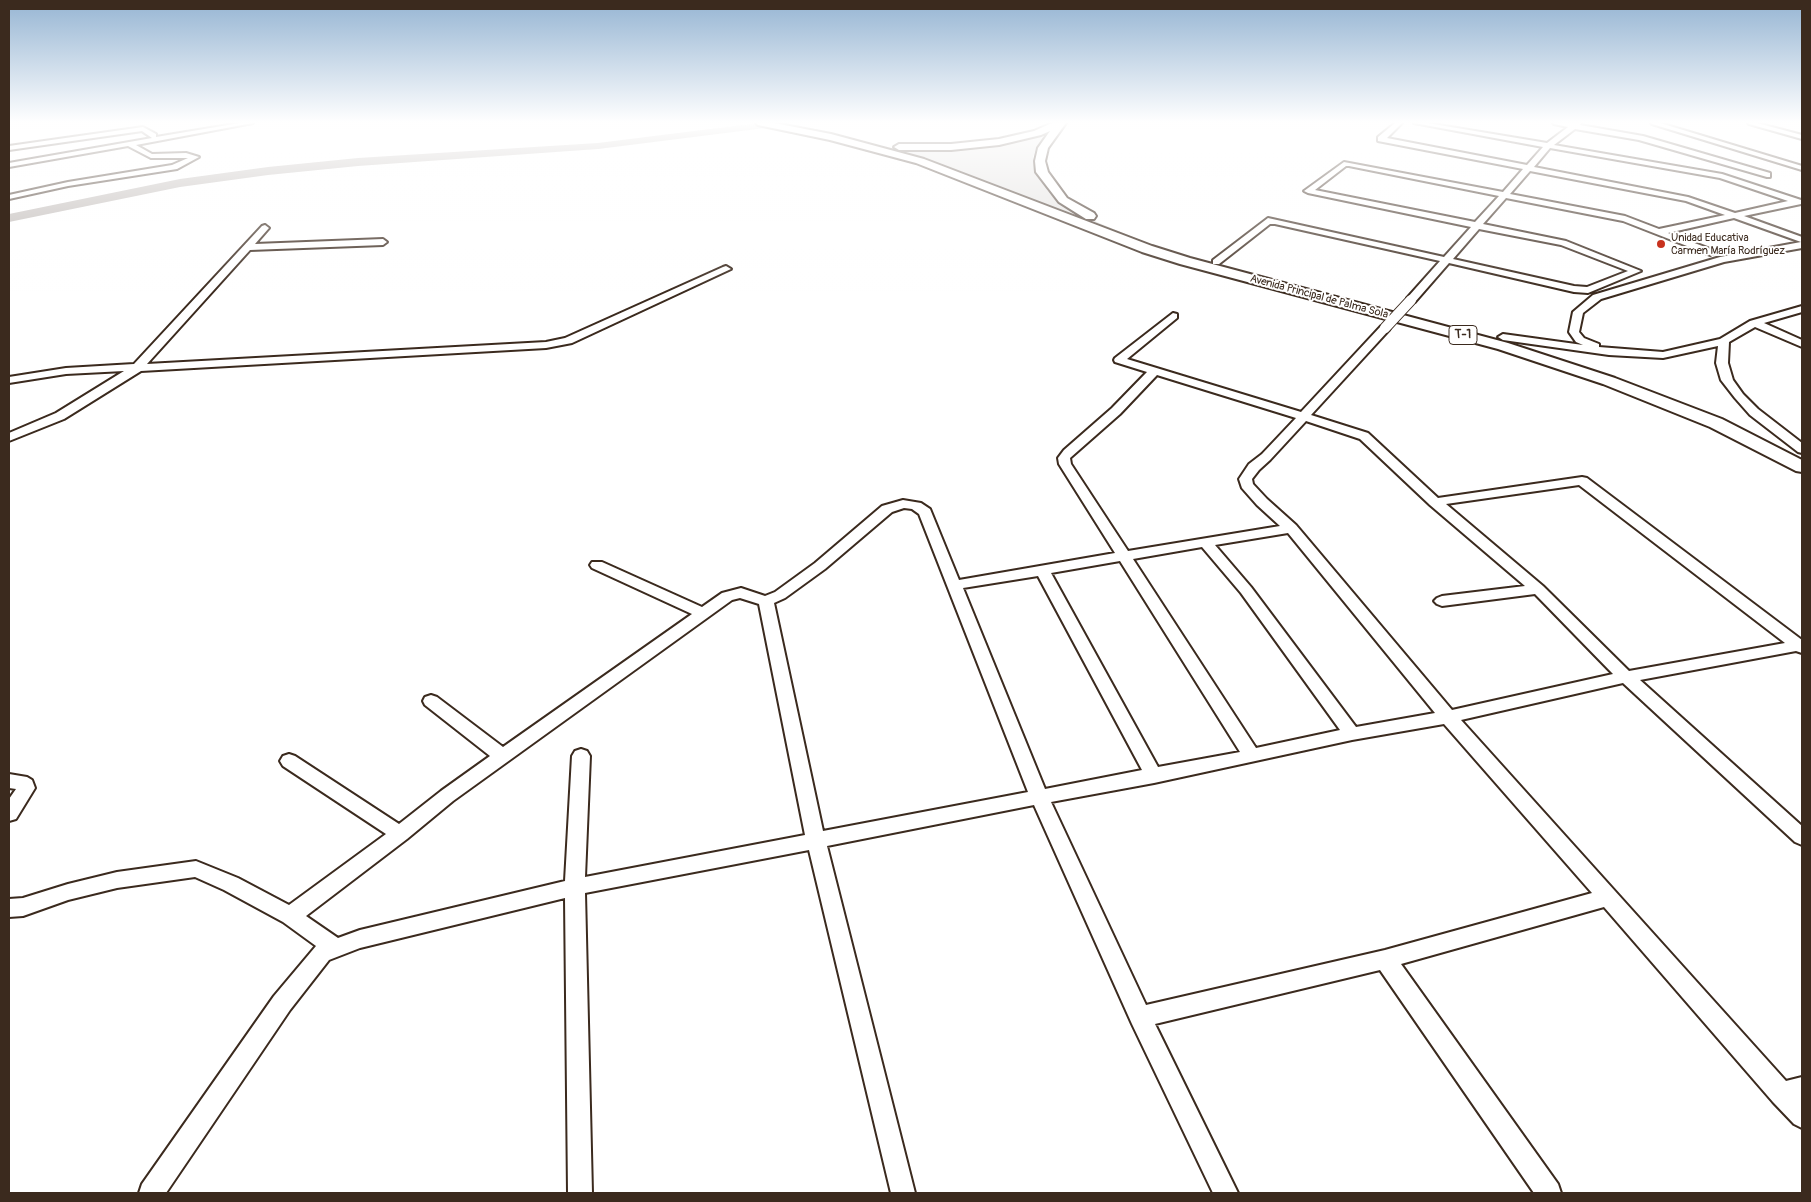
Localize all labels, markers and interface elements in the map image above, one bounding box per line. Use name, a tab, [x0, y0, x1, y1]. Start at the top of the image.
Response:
place label: Unidad Educativa Carmen María Rodríguez	[1671, 231, 1785, 257]
marker: Unidad Educativa Carmen María Rodríguez	[1655, 238, 1667, 250]
street label: Avenida Principal de Palma Sola	[1249, 272, 1389, 322]
road number: T-1	[1449, 326, 1477, 344]

